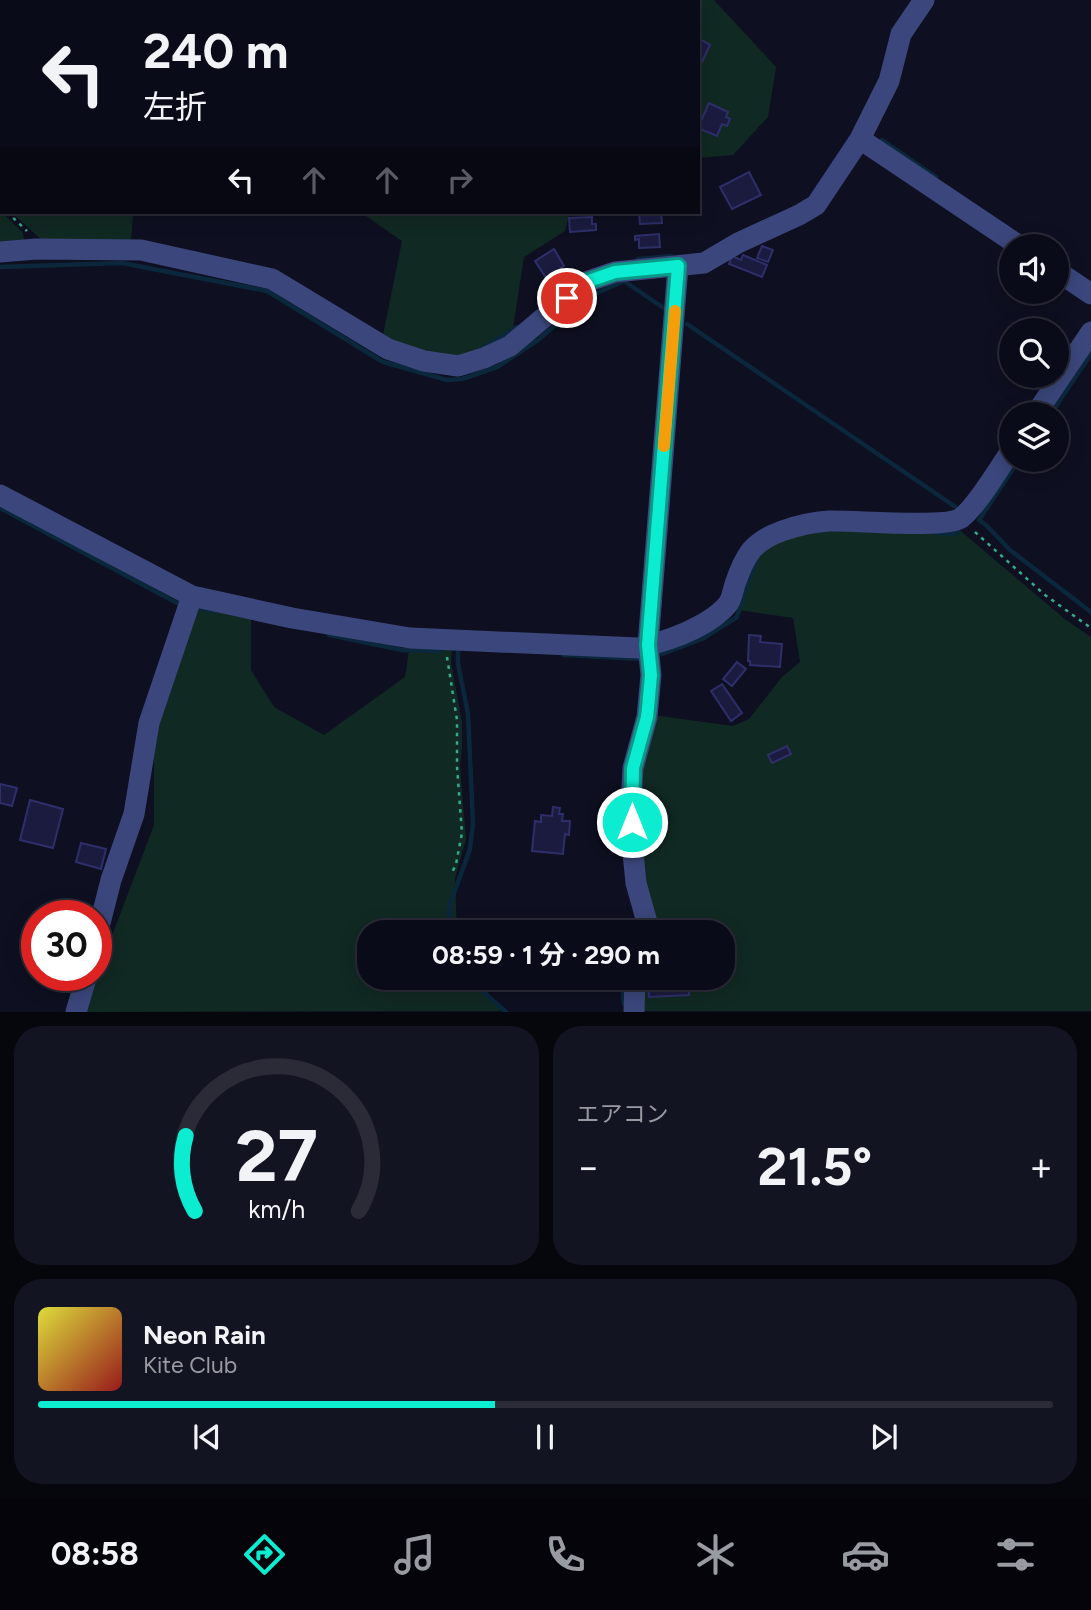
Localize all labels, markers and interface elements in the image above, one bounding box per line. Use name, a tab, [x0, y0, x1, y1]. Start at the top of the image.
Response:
text: 240 m	[143, 21, 289, 80]
icon: left	[28, 28, 119, 119]
text: 左折	[143, 88, 207, 126]
icon: left	[222, 161, 260, 199]
icon: ahead	[295, 161, 333, 199]
icon: ahead	[368, 161, 406, 199]
icon: right	[441, 161, 479, 199]
map controls	[999, 234, 1069, 472]
button: sound	[999, 234, 1069, 304]
pin	[537, 268, 597, 328]
icon: arrive	[548, 279, 586, 317]
button: search	[999, 318, 1069, 388]
button: layers	[999, 402, 1069, 472]
position arrow	[595, 785, 669, 859]
speed limit sign: 30	[21, 900, 112, 991]
text: 08:59 · 1 分 · 290 m	[432, 939, 660, 971]
text: エアコン	[577, 1100, 669, 1128]
text: 27	[235, 1113, 318, 1200]
text: 21.5°	[757, 1136, 872, 1198]
text: −	[577, 1144, 600, 1190]
text: +	[1029, 1144, 1053, 1190]
text: km/h	[248, 1194, 305, 1224]
text: Neon Rain	[143, 1319, 266, 1351]
text: Kite Club	[143, 1351, 237, 1379]
icon: previous	[188, 1418, 226, 1456]
icon: pause	[526, 1418, 564, 1456]
icon: next	[865, 1418, 903, 1456]
icon: directions	[240, 1530, 289, 1579]
icon: music	[390, 1530, 439, 1579]
icon: phone	[541, 1530, 590, 1579]
icon: climate	[691, 1530, 740, 1579]
icon: car	[841, 1530, 890, 1579]
icon: filters	[991, 1530, 1040, 1579]
text: 08:58	[51, 1535, 139, 1573]

